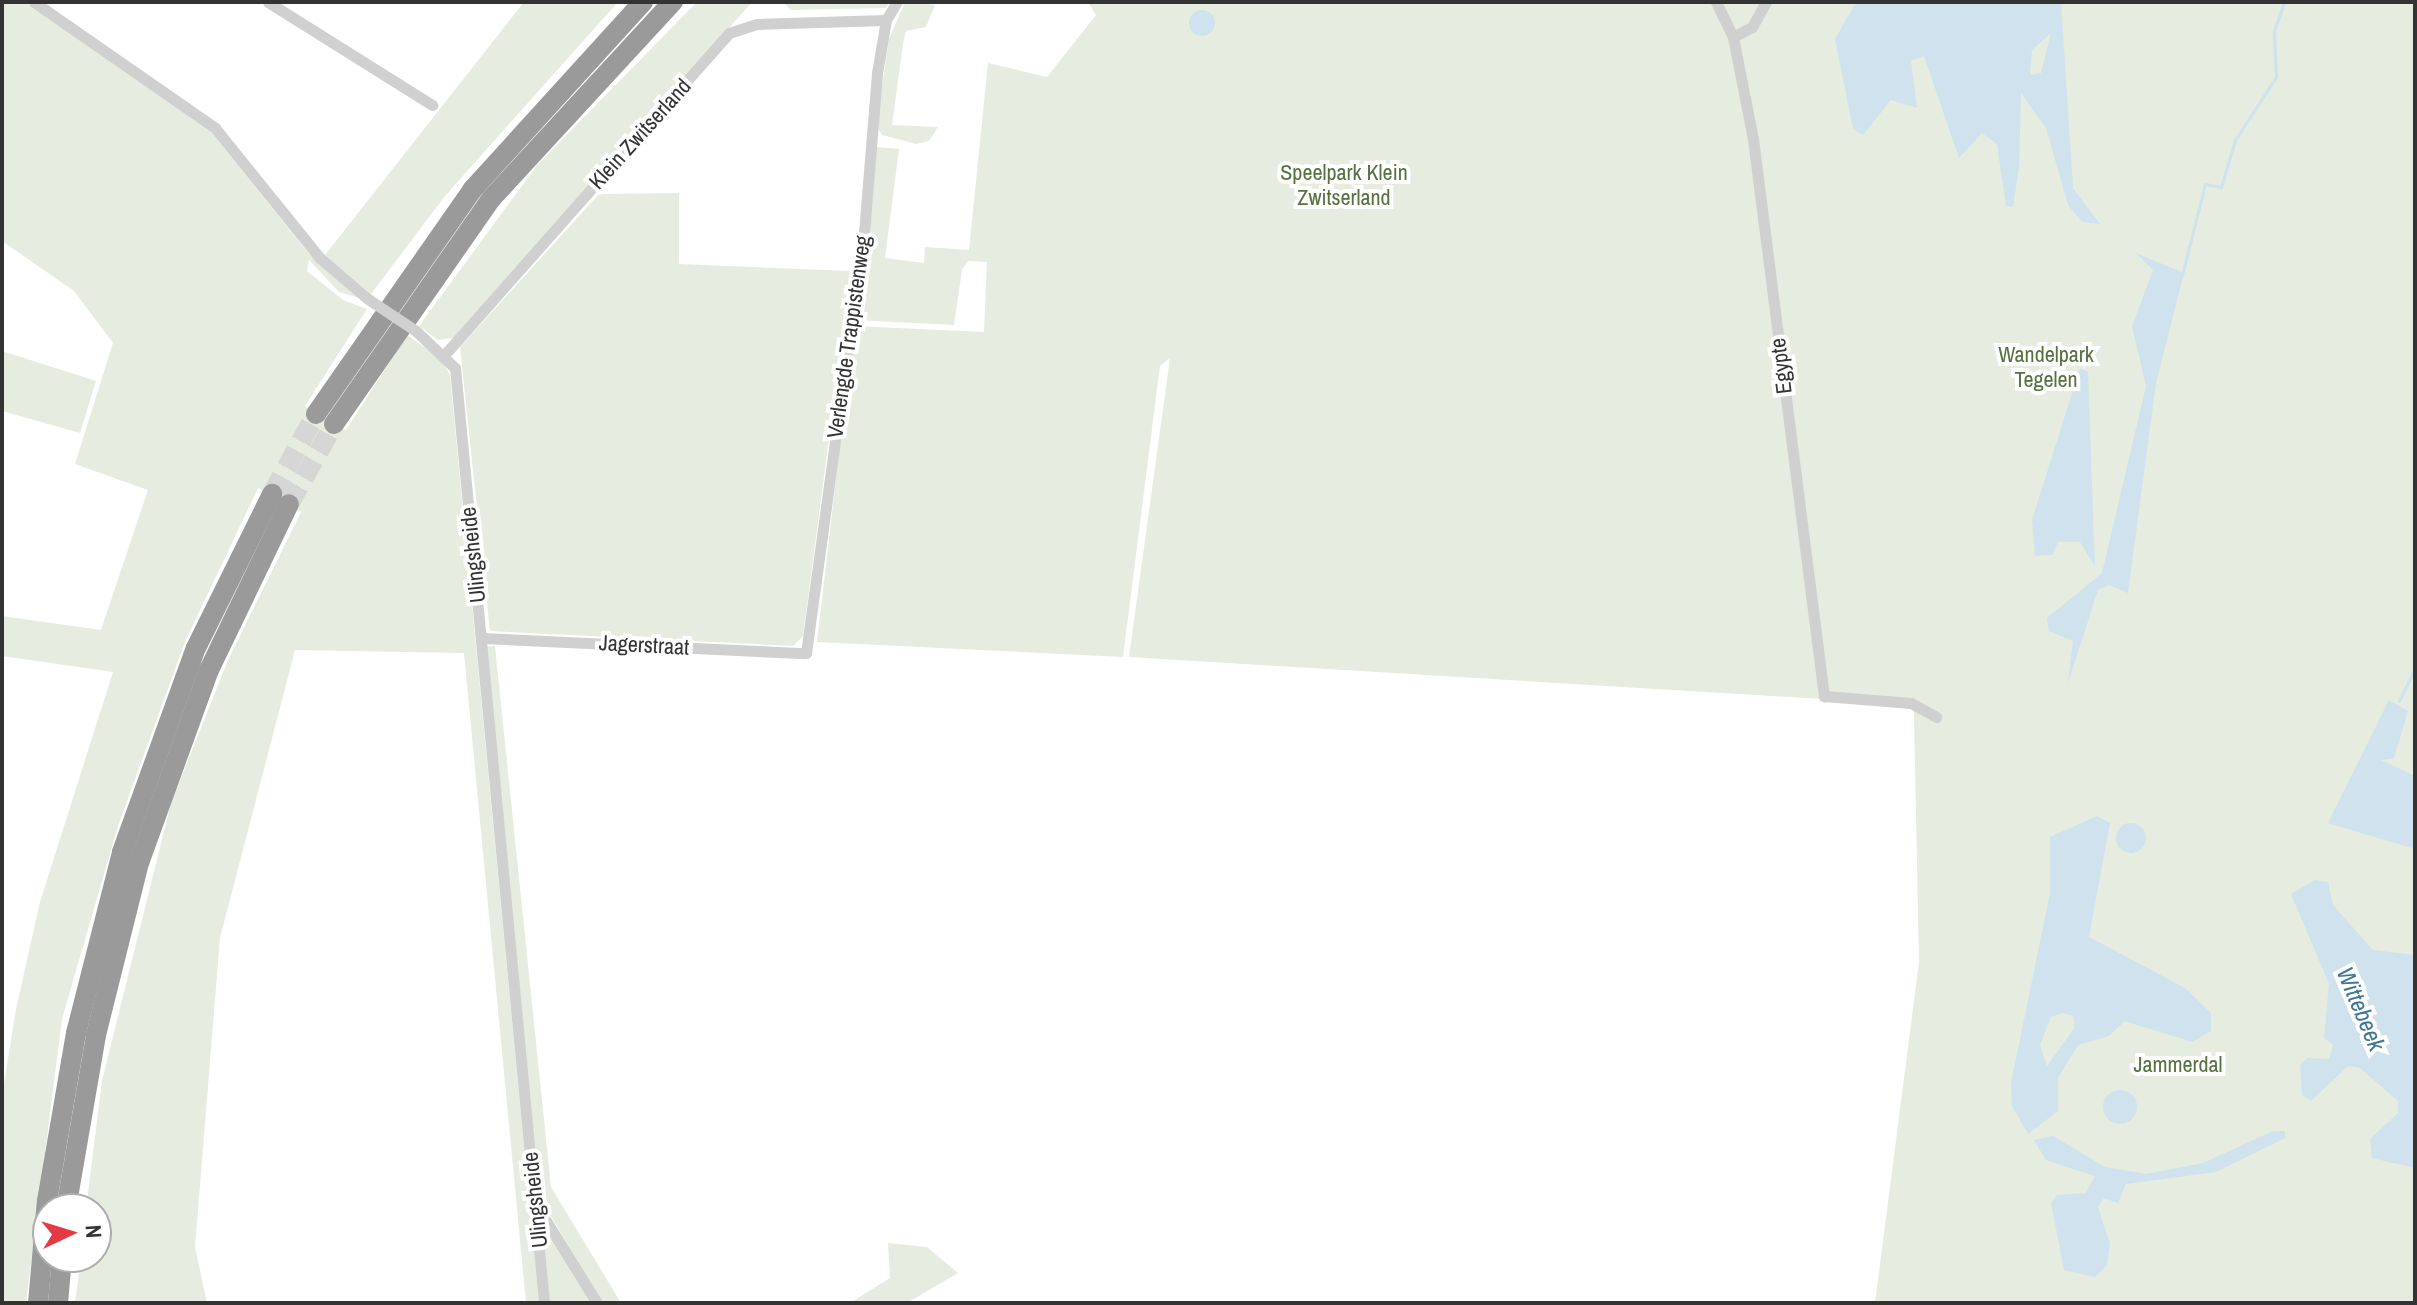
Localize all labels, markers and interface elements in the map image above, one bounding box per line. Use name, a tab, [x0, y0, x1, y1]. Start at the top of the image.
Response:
street label: Klein Zwitserland	[584, 73, 696, 195]
park label: Speelpark Klein Zwitserland	[1280, 159, 1408, 210]
street label: Verlengde Trappistenweg	[822, 234, 876, 440]
street label: Egypte	[1764, 337, 1798, 395]
park label: Wandelpark Tegelen	[1998, 341, 2094, 392]
street label: Ulingsheide	[455, 506, 491, 604]
street label: Jagerstraat	[598, 629, 690, 661]
water label: Wittebeek	[2331, 963, 2391, 1055]
park label: Jammerdal	[2133, 1052, 2223, 1078]
street label: Ulingsheide	[517, 1151, 553, 1249]
north arrow	[32, 1193, 112, 1273]
text: N	[79, 1224, 109, 1239]

